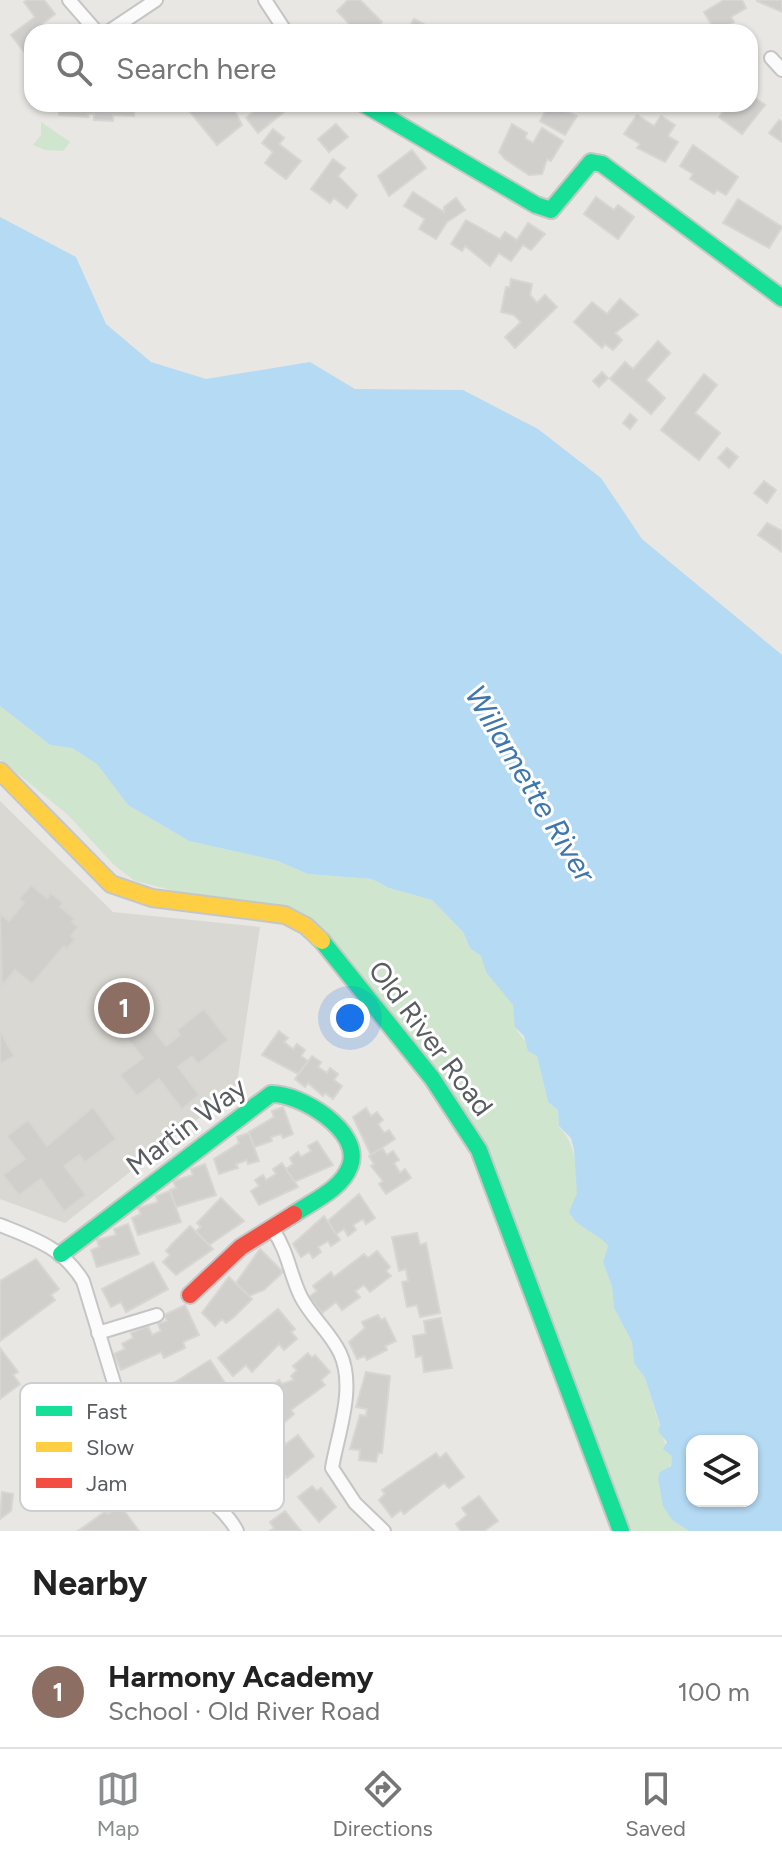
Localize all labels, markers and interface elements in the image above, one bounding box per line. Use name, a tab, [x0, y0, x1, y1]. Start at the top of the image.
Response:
search box	[24, 24, 758, 112]
icon: search	[52, 46, 96, 90]
text: Search here	[116, 50, 276, 87]
water label: Willamette River	[457, 679, 605, 890]
street label: Old River Road	[362, 954, 500, 1122]
pin: 1	[98, 978, 150, 1038]
your location	[330, 998, 370, 1038]
street label: Martin Way	[119, 1070, 253, 1182]
legend	[20, 1383, 284, 1511]
text: Fast	[86, 1398, 128, 1425]
text: Slow	[86, 1434, 135, 1461]
map controls	[686, 1435, 758, 1507]
button: layers	[686, 1435, 758, 1507]
text: Jam	[86, 1470, 127, 1497]
text: Nearby	[32, 1563, 147, 1604]
text: Harmony Academy	[108, 1658, 373, 1695]
text: 1	[53, 1676, 63, 1708]
text: 100 m	[677, 1676, 750, 1708]
text: School · Old River Road	[108, 1695, 380, 1727]
tab: Map	[96, 1767, 140, 1842]
tab: Directions	[333, 1767, 433, 1842]
tab: Saved	[625, 1767, 686, 1842]

